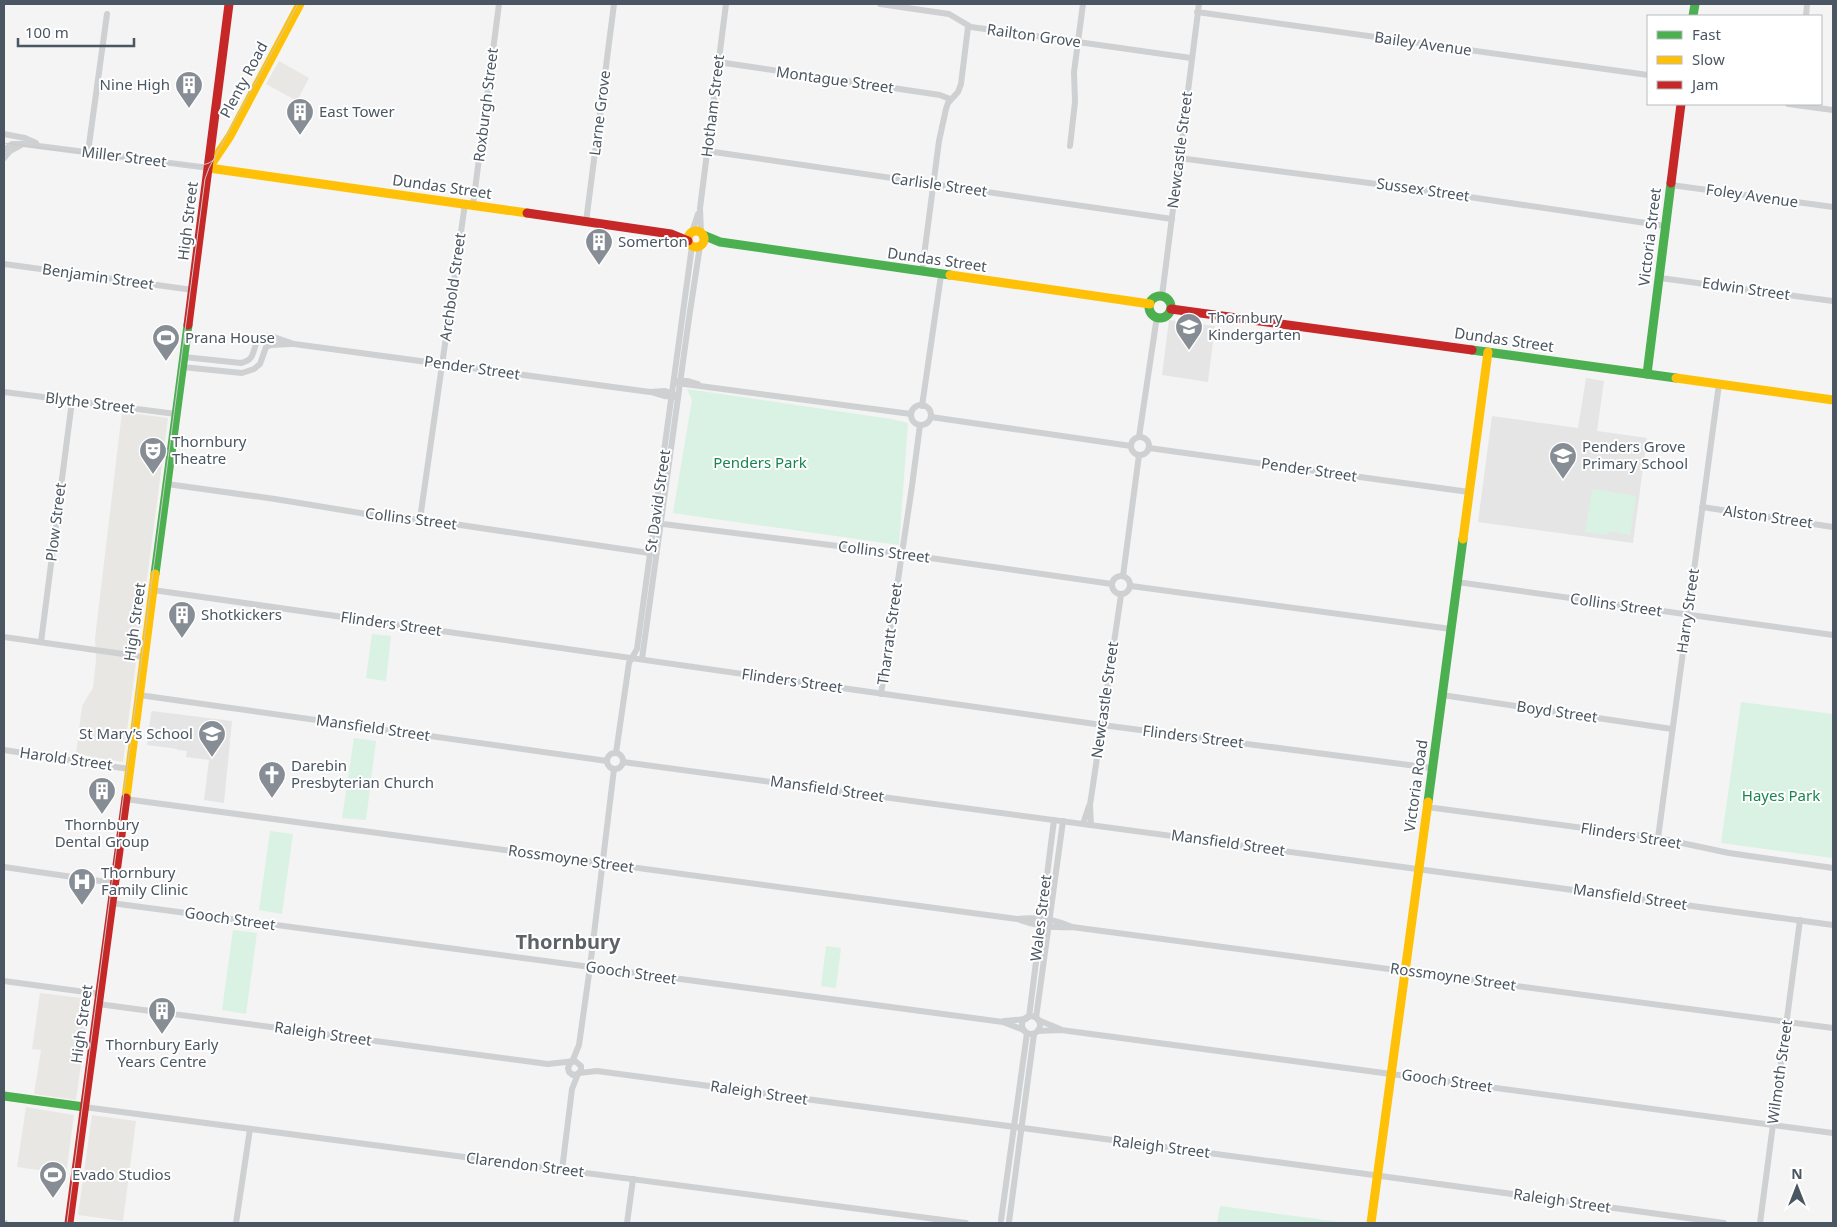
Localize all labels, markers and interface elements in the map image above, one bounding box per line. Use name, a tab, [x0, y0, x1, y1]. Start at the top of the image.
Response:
scale bar	[18, 15, 134, 47]
legend	[1647, 15, 1822, 105]
street label: Railton Grove	[986, 19, 1082, 52]
text: 100 m	[25, 22, 69, 42]
text: Fast	[1692, 24, 1721, 44]
street label: Bailey Avenue	[1373, 26, 1473, 60]
street label: Plenty Road	[215, 38, 272, 121]
street label: Roxburgh Street	[468, 46, 502, 163]
text: Slow	[1692, 49, 1725, 69]
street label: Hotham Street	[696, 53, 728, 158]
street label: Montague Street	[775, 61, 896, 97]
street label: Larne Grove	[584, 69, 614, 157]
building icon: Nine High	[174, 70, 204, 109]
place label: Nine High	[100, 74, 170, 94]
text: Jam	[1690, 74, 1719, 94]
street label: Newcastle Street	[1162, 90, 1196, 210]
building icon: East Tower	[285, 97, 315, 136]
place label: East Tower	[319, 101, 395, 121]
street label: Miller Street	[80, 141, 168, 171]
street label: Carlisle Street	[890, 167, 989, 201]
street label: Dundas Street	[391, 169, 494, 203]
street label: Sussex Street	[1375, 173, 1472, 206]
street label: Foley Avenue	[1705, 179, 1800, 211]
street label: High Street	[172, 180, 202, 261]
street label: Victoria Street	[1633, 186, 1665, 287]
building icon: Somerton	[584, 227, 614, 266]
street label: Archbold Street	[435, 231, 470, 342]
place label: Somerton	[618, 231, 688, 251]
street label: Dundas Street	[886, 242, 989, 276]
street label: Benjamin Street	[41, 258, 156, 294]
street label: Edwin Street	[1701, 272, 1792, 304]
place label: Thornbury Kindergarten	[1208, 307, 1301, 344]
school or university icon: Thornbury Kindergarten	[1174, 312, 1204, 351]
street label: Dundas Street	[1453, 322, 1556, 356]
sports icon: Prana House	[151, 323, 181, 362]
place label: Prana House	[185, 327, 275, 347]
street label: Pender Street	[423, 350, 522, 384]
street label: Blythe Street	[44, 387, 137, 417]
place label: Thornbury Theatre	[172, 431, 247, 468]
theatre icon: Thornbury Theatre	[138, 436, 168, 475]
place label: Penders Grove Primary School	[1582, 436, 1688, 473]
school or university icon: Penders Grove Primary School	[1548, 441, 1578, 480]
street label: St David Street	[640, 448, 674, 553]
park label: Penders Park	[713, 452, 807, 472]
street label: Pender Street	[1260, 452, 1359, 486]
street label: Plow Street	[40, 481, 70, 562]
street label: Alston Street	[1722, 500, 1815, 532]
street label: Collins Street	[364, 502, 459, 534]
street label: Collins Street	[837, 535, 932, 567]
street label: Harry Street	[1671, 567, 1703, 655]
street label: High Street	[119, 581, 150, 662]
street label: Tharratt Street	[872, 581, 906, 686]
street label: Collins Street	[1569, 588, 1664, 620]
building icon: Shotkickers	[167, 600, 197, 639]
place label: Shotkickers	[201, 604, 282, 624]
street label: Flinders Street	[339, 606, 443, 640]
street label: Newcastle Street	[1086, 640, 1122, 760]
street label: Flinders Street	[740, 663, 844, 697]
street label: Boyd Street	[1516, 695, 1599, 727]
street label: Mansfield Street	[315, 709, 432, 745]
school or university icon: St Mary’s School	[197, 719, 227, 758]
street label: Flinders Street	[1141, 720, 1245, 752]
place label: St Mary’s School	[79, 723, 193, 743]
street label: Victoria Road	[1399, 738, 1431, 833]
street label: Harold Street	[19, 742, 114, 774]
place label: Darebin Presbyterian Church	[291, 755, 434, 792]
church icon: Darebin Presbyterian Church	[257, 760, 287, 799]
street label: Mansfield Street	[769, 770, 886, 806]
building icon: Thornbury Dental Group	[87, 776, 117, 815]
park label: Hayes Park	[1742, 785, 1820, 805]
place label: Thornbury Dental Group	[55, 814, 149, 851]
street label: Flinders Street	[1579, 817, 1683, 853]
street label: Mansfield Street	[1170, 824, 1287, 860]
street label: Rossmoyne Street	[507, 839, 636, 877]
place label: Thornbury Family Clinic	[101, 862, 188, 899]
hospital icon: Thornbury Family Clinic	[67, 867, 97, 906]
street label: Wales Street	[1025, 873, 1055, 962]
street label: Mansfield Street	[1572, 878, 1689, 914]
street label: Gooch Street	[184, 902, 277, 934]
district label: Thornbury	[516, 928, 621, 955]
street label: Gooch Street	[585, 956, 678, 988]
street label: Rossmoyne Street	[1389, 957, 1518, 995]
street label: High Street	[66, 983, 97, 1064]
building icon: Thornbury Early Years Centre	[147, 996, 177, 1035]
street label: Raleigh Street	[273, 1016, 374, 1050]
street label: Wilmoth Street	[1762, 1018, 1796, 1125]
place label: Thornbury Early Years Centre	[106, 1034, 219, 1071]
street label: Gooch Street	[1401, 1064, 1494, 1096]
street label: Raleigh Street	[709, 1075, 810, 1109]
street label: Raleigh Street	[1111, 1130, 1212, 1162]
street label: Clarendon Street	[465, 1147, 586, 1181]
sports icon: Evado Studios	[38, 1160, 68, 1199]
north arrow	[1772, 1162, 1822, 1212]
place label: Evado Studios	[72, 1164, 171, 1184]
text: N	[1791, 1164, 1803, 1183]
street label: Raleigh Street	[1512, 1183, 1613, 1217]

